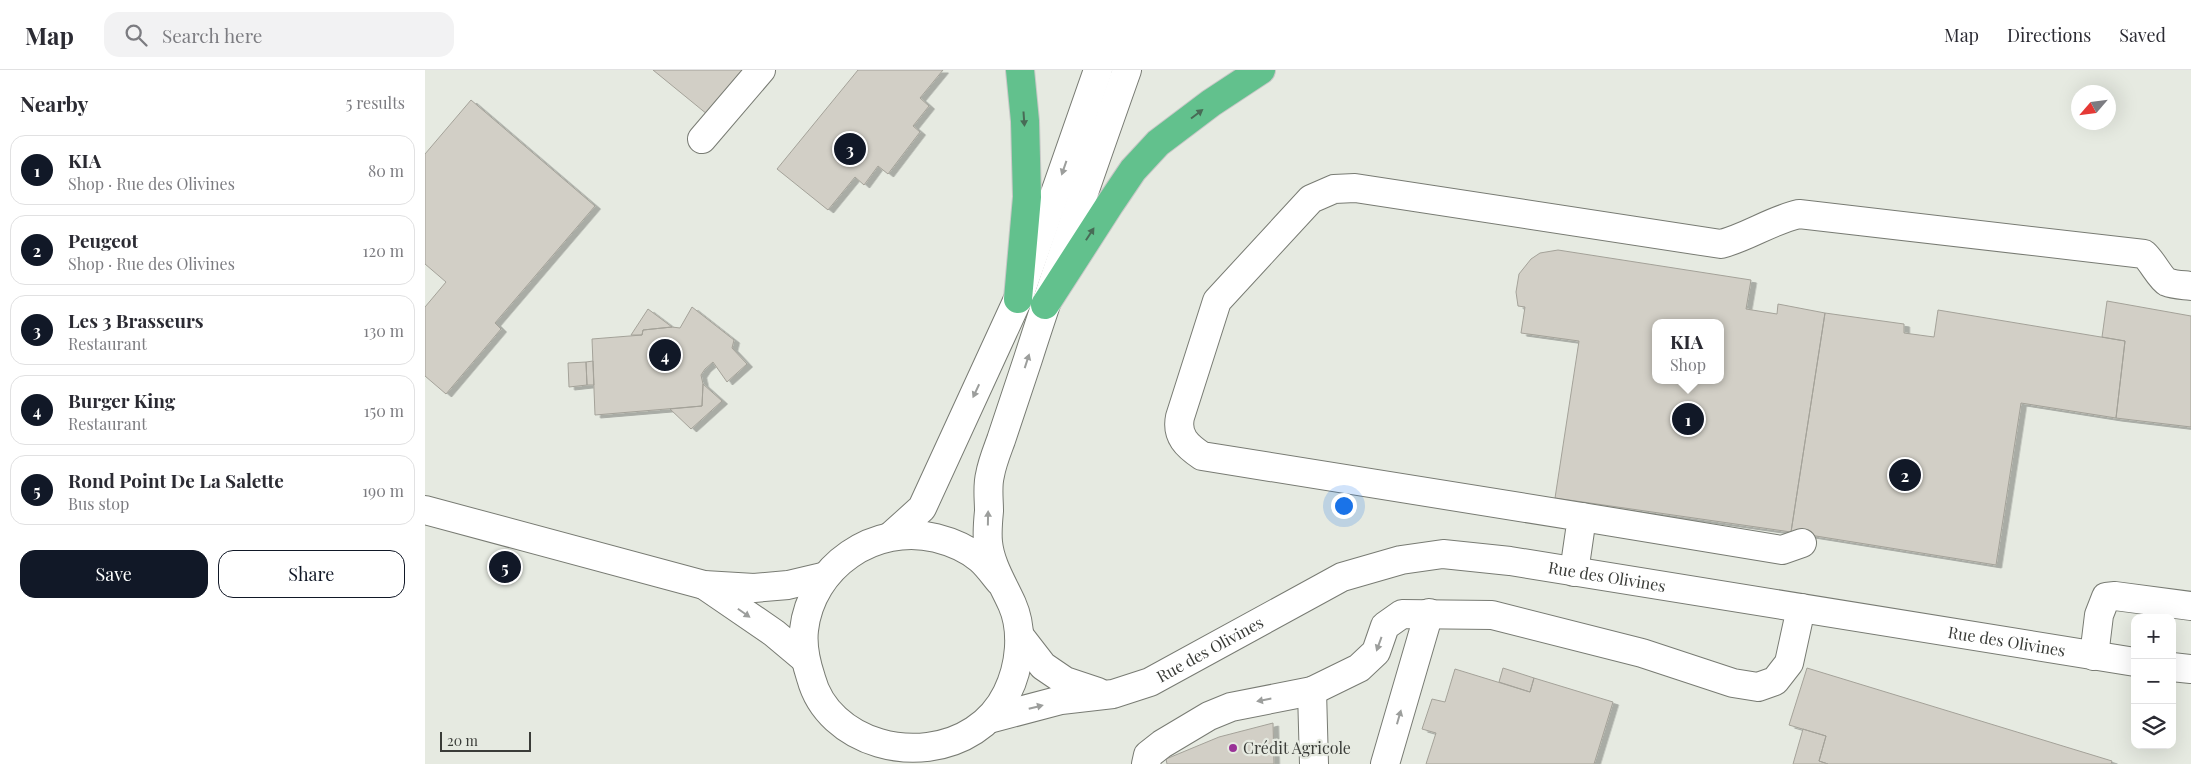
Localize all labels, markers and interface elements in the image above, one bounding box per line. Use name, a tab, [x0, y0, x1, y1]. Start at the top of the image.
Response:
search box	[104, 12, 454, 57]
text: Map	[25, 19, 74, 51]
icon: search	[122, 21, 150, 49]
text: Search here	[162, 22, 262, 48]
text: Map	[1944, 23, 1979, 47]
text: Directions	[2007, 23, 2091, 47]
text: Saved	[2119, 23, 2166, 47]
north arrow	[2071, 85, 2116, 130]
text: Nearby	[20, 89, 89, 117]
text: 5 results	[346, 92, 405, 113]
one-way arrow	[1190, 108, 1203, 119]
one-way arrow	[1021, 111, 1029, 127]
pin: 3	[834, 130, 866, 168]
text: KIA	[68, 147, 101, 173]
text: 1	[34, 160, 40, 181]
text: 80 m	[368, 160, 404, 181]
one-way arrow	[1060, 161, 1067, 176]
text: Shop · Rue des Olivines	[68, 173, 235, 194]
text: Peugeot	[68, 227, 138, 253]
one-way arrow	[1086, 228, 1095, 241]
text: 2	[33, 240, 41, 261]
text: 120 m	[363, 240, 404, 261]
text: Shop · Rue des Olivines	[68, 253, 235, 274]
text: Les 3 Brasseurs	[68, 307, 204, 333]
popup	[1652, 319, 1724, 384]
text: 3	[33, 320, 41, 341]
text: 130 m	[363, 320, 404, 341]
text: KIA	[1670, 328, 1703, 354]
text: Restaurant	[68, 333, 147, 354]
pin: 4	[649, 336, 681, 374]
one-way arrow	[1023, 353, 1031, 368]
text: Shop	[1670, 354, 1706, 375]
one-way arrow	[972, 384, 980, 398]
text: Burger King	[68, 387, 175, 413]
text: 4	[33, 400, 41, 421]
text: 150 m	[364, 400, 404, 421]
pin: 1	[1672, 400, 1704, 438]
text: Restaurant	[68, 413, 147, 434]
pin: 2	[1889, 456, 1921, 494]
text: Rond Point De La Salette	[68, 467, 284, 493]
text: 5	[33, 480, 41, 501]
text: 190 m	[362, 480, 404, 501]
text: Bus stop	[68, 493, 129, 514]
your location	[1331, 493, 1357, 519]
one-way arrow	[985, 509, 993, 525]
pin: 5	[489, 548, 521, 586]
button: Save	[20, 550, 208, 598]
button: Share	[218, 550, 405, 598]
street label: Rue des Olivines	[1547, 556, 1667, 596]
one-way arrow	[737, 608, 751, 618]
street label: Rue des Olivines	[1153, 611, 1267, 686]
map controls	[2131, 614, 2176, 749]
button: +	[2131, 614, 2176, 659]
street label: Rue des Olivines	[1947, 621, 2067, 661]
one-way arrow	[1375, 636, 1382, 651]
button: −	[2131, 659, 2176, 704]
one-way arrow	[1256, 696, 1272, 704]
one-way arrow	[1028, 703, 1043, 711]
button: layers	[2131, 704, 2176, 749]
one-way arrow	[1395, 710, 1403, 725]
scale bar	[440, 729, 531, 752]
text: 20 m	[447, 731, 478, 750]
place label: Crédit Agricole	[1243, 737, 1351, 758]
marker: Crédit Agricole	[1227, 742, 1239, 754]

